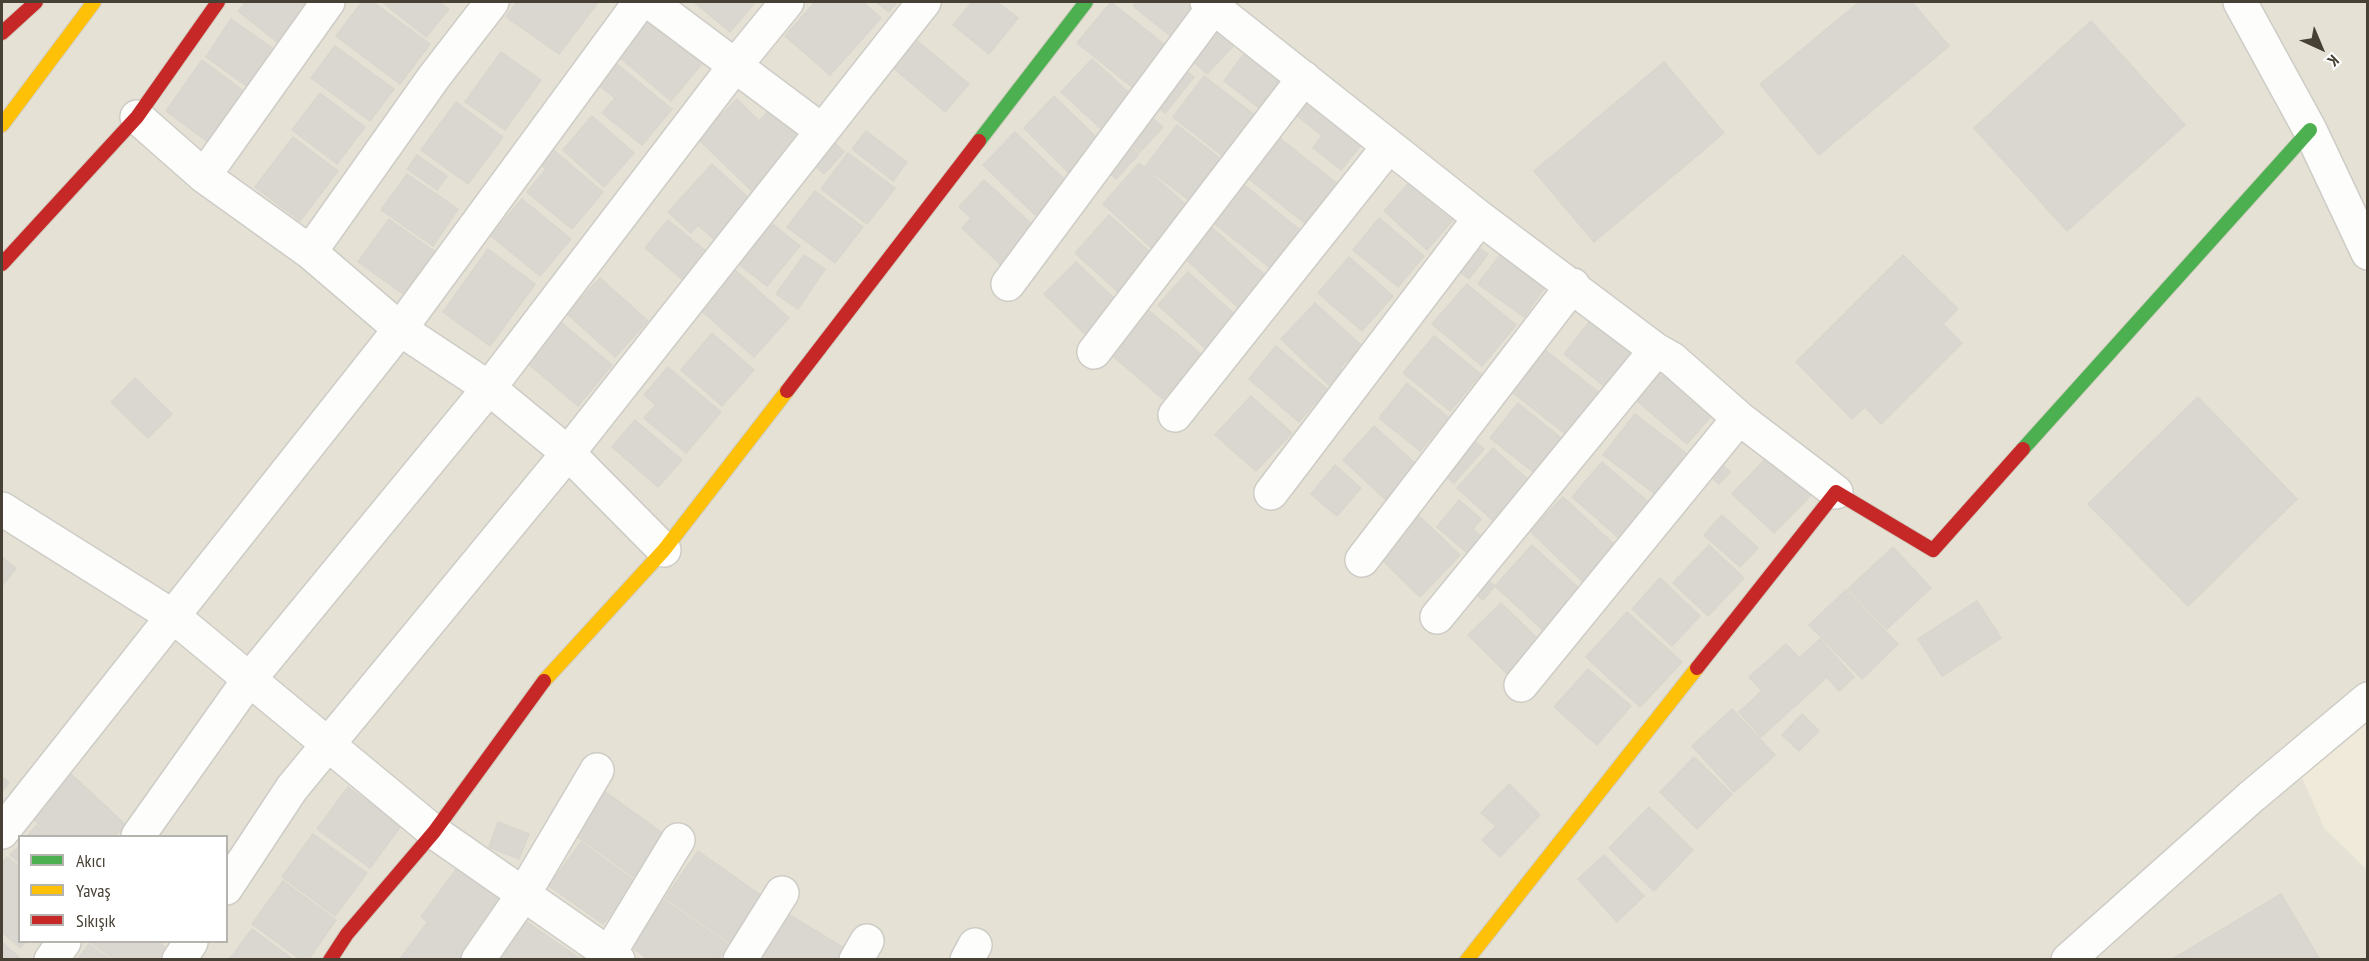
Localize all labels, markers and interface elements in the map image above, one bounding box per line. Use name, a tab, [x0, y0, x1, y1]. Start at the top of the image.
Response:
north arrow	[2291, 18, 2351, 78]
text: K	[2324, 51, 2343, 71]
legend	[18, 835, 228, 943]
text: Akıcı	[76, 849, 106, 872]
text: Yavaş	[76, 879, 111, 902]
text: Sıkışık	[76, 909, 115, 932]

